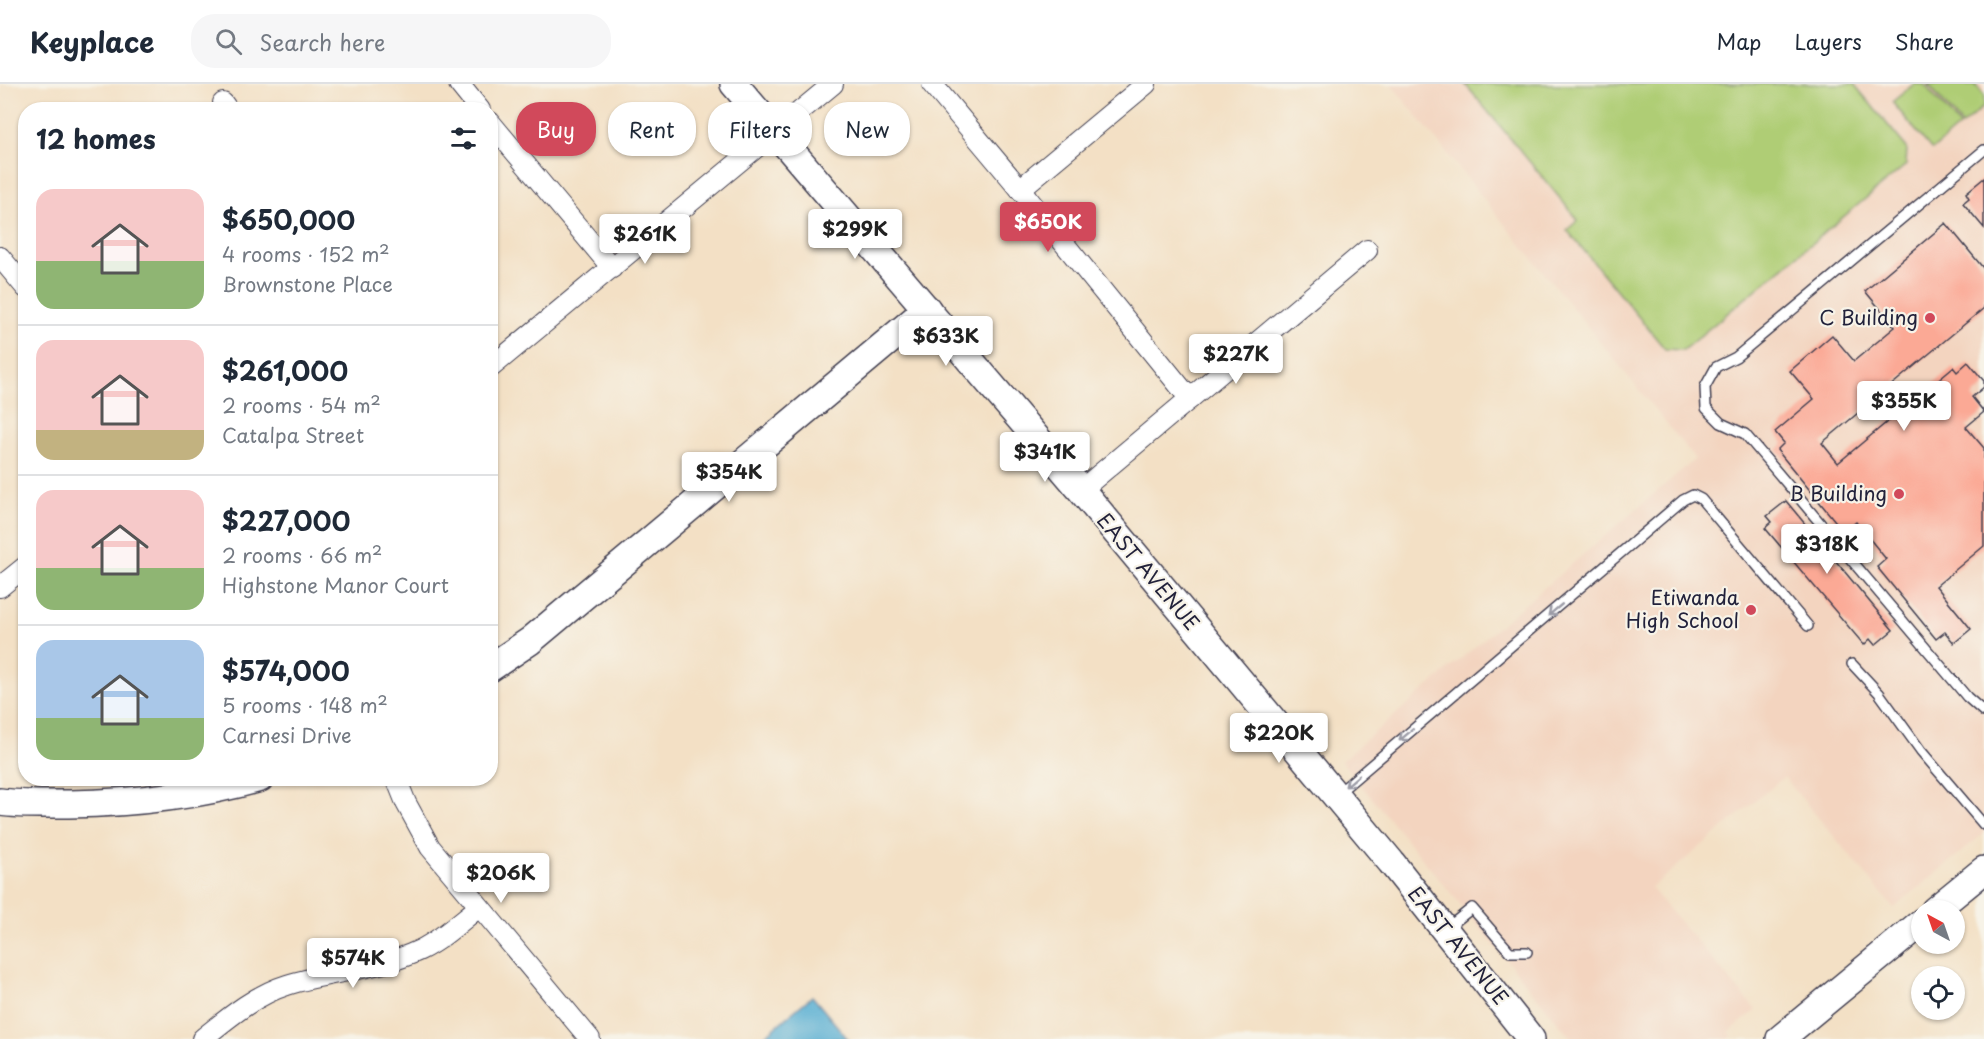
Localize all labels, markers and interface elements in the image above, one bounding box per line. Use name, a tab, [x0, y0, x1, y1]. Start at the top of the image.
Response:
search box	[191, 14, 611, 68]
text: Keyplace	[30, 20, 155, 63]
icon: search	[212, 25, 245, 58]
text: Search here	[260, 25, 385, 58]
text: Map	[1717, 25, 1761, 57]
text: Layers	[1794, 25, 1862, 57]
text: Share	[1895, 25, 1954, 57]
chip: Buy	[516, 102, 596, 156]
chip: Rent	[608, 102, 696, 156]
chip: Filters	[708, 102, 812, 156]
chip: New	[824, 102, 910, 156]
text: 12 homes	[36, 119, 156, 158]
icon: filters	[447, 122, 480, 155]
text: $650,000	[222, 200, 355, 239]
pin: $650K	[1006, 202, 1090, 253]
text: $650K	[1014, 206, 1082, 236]
pin: $299K	[813, 209, 897, 260]
icon: home	[84, 213, 156, 285]
text: $299K	[822, 213, 888, 243]
pin: $261K	[603, 214, 687, 265]
text: $261K	[613, 218, 677, 248]
text: 4 rooms · 152 m²	[222, 239, 390, 269]
text: Brownstone Place	[222, 269, 393, 299]
place label: C Building	[1819, 302, 1918, 332]
marker: C Building	[1923, 311, 1937, 325]
pin: $633K	[904, 316, 988, 367]
text: $633K	[913, 320, 979, 350]
pin: $227K	[1194, 334, 1278, 385]
text: $227K	[1203, 338, 1269, 368]
text: $261,000	[222, 351, 348, 390]
icon: home	[84, 364, 156, 436]
pin: $355K	[1862, 381, 1946, 432]
text: $355K	[1871, 385, 1937, 415]
text: 2 rooms · 54 m²	[222, 390, 381, 420]
text: Catalpa Street	[222, 420, 364, 450]
pin: $341K	[1003, 432, 1087, 483]
text: $341K	[1014, 436, 1076, 466]
pin: $354K	[687, 452, 771, 503]
text: $354K	[696, 456, 762, 486]
place label: B Building	[1789, 478, 1887, 508]
marker: B Building	[1892, 487, 1906, 501]
text: $227,000	[222, 501, 351, 540]
street label: EAST AVENUE	[1091, 506, 1207, 637]
icon: home	[84, 514, 156, 586]
pin: $318K	[1785, 524, 1869, 575]
text: $318K	[1795, 528, 1859, 558]
text: 2 rooms · 66 m²	[222, 540, 382, 570]
text: Highstone Manor Court	[222, 570, 449, 600]
place label: Etiwanda High School	[1626, 582, 1740, 635]
one-way arrow	[1547, 603, 1563, 616]
marker: Etiwanda High School	[1744, 603, 1758, 617]
text: $574,000	[222, 651, 350, 690]
icon: home	[84, 664, 156, 736]
text: 5 rooms · 148 m²	[222, 690, 388, 720]
pin: $220K	[1237, 713, 1321, 764]
text: $220K	[1244, 717, 1314, 747]
text: Carnesi Drive	[222, 720, 352, 750]
one-way arrow	[1398, 729, 1414, 742]
one-way arrow	[1345, 774, 1360, 788]
pin: $206K	[459, 853, 543, 904]
text: $206K	[466, 857, 536, 887]
street label: EAST AVENUE	[1401, 879, 1516, 1011]
north arrow	[1911, 900, 1965, 954]
map controls	[1911, 900, 1965, 1020]
pin: $574K	[311, 938, 395, 989]
text: $574K	[321, 942, 385, 972]
button: locate	[1911, 966, 1965, 1020]

